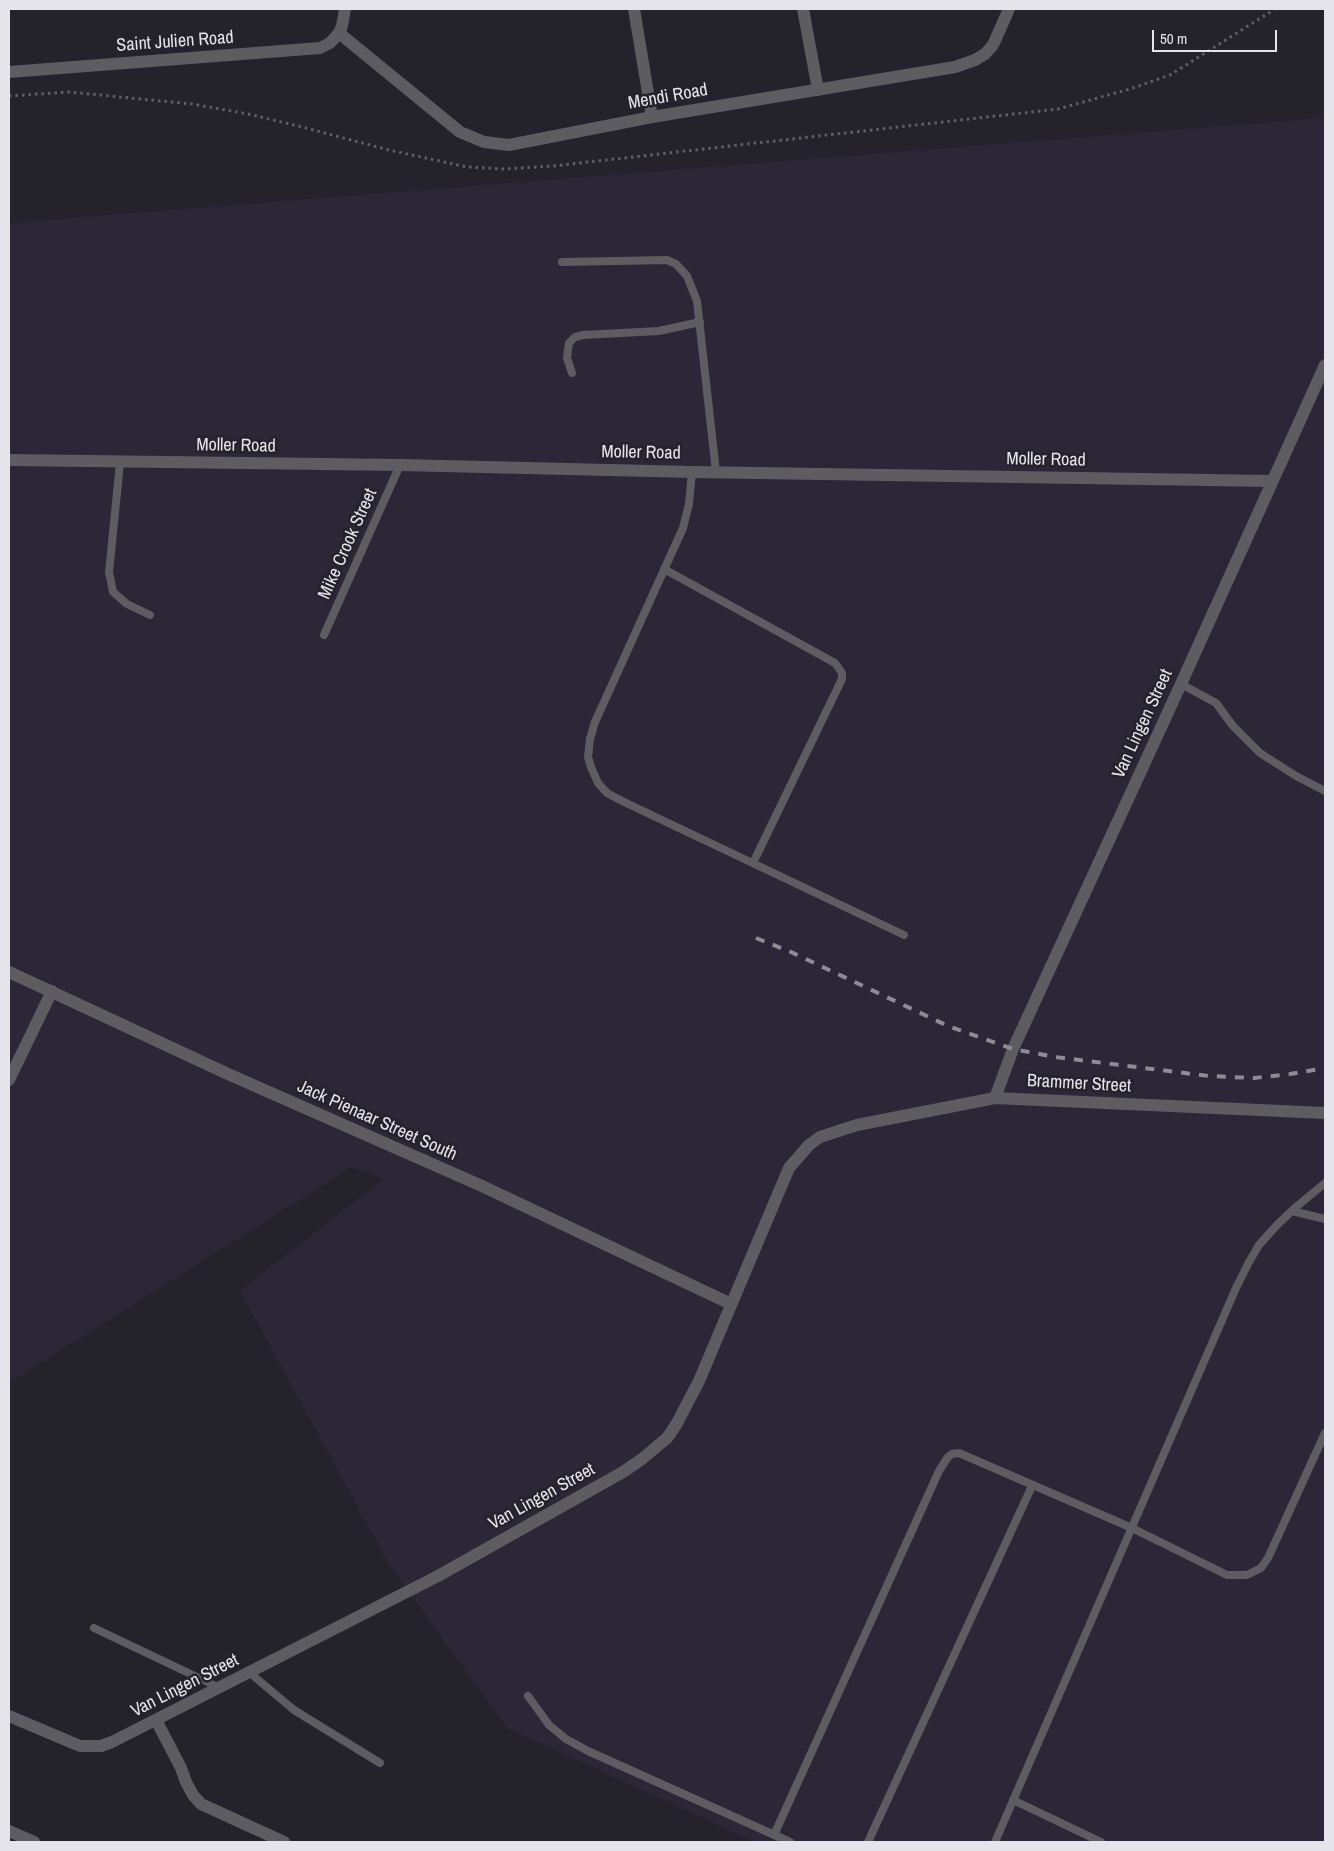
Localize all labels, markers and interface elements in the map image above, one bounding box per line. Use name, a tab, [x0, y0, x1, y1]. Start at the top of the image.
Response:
scale bar	[1154, 20, 1279, 52]
street label: Saint Julien Road	[116, 27, 234, 57]
text: 50 m	[1160, 28, 1187, 49]
street label: Mendi Road	[627, 79, 709, 115]
street label: Moller Road	[196, 435, 276, 457]
street label: Moller Road	[601, 442, 681, 464]
street label: Moller Road	[1006, 449, 1086, 471]
street label: Mike Crook Street	[314, 485, 382, 603]
street label: Van Lingen Street	[1108, 666, 1178, 782]
street label: Brammer Street	[1026, 1070, 1132, 1098]
street label: Jack Pienaar Street South	[294, 1076, 460, 1166]
street label: Van Lingen Street	[485, 1459, 599, 1535]
street label: Van Lingen Street	[128, 1650, 242, 1722]

